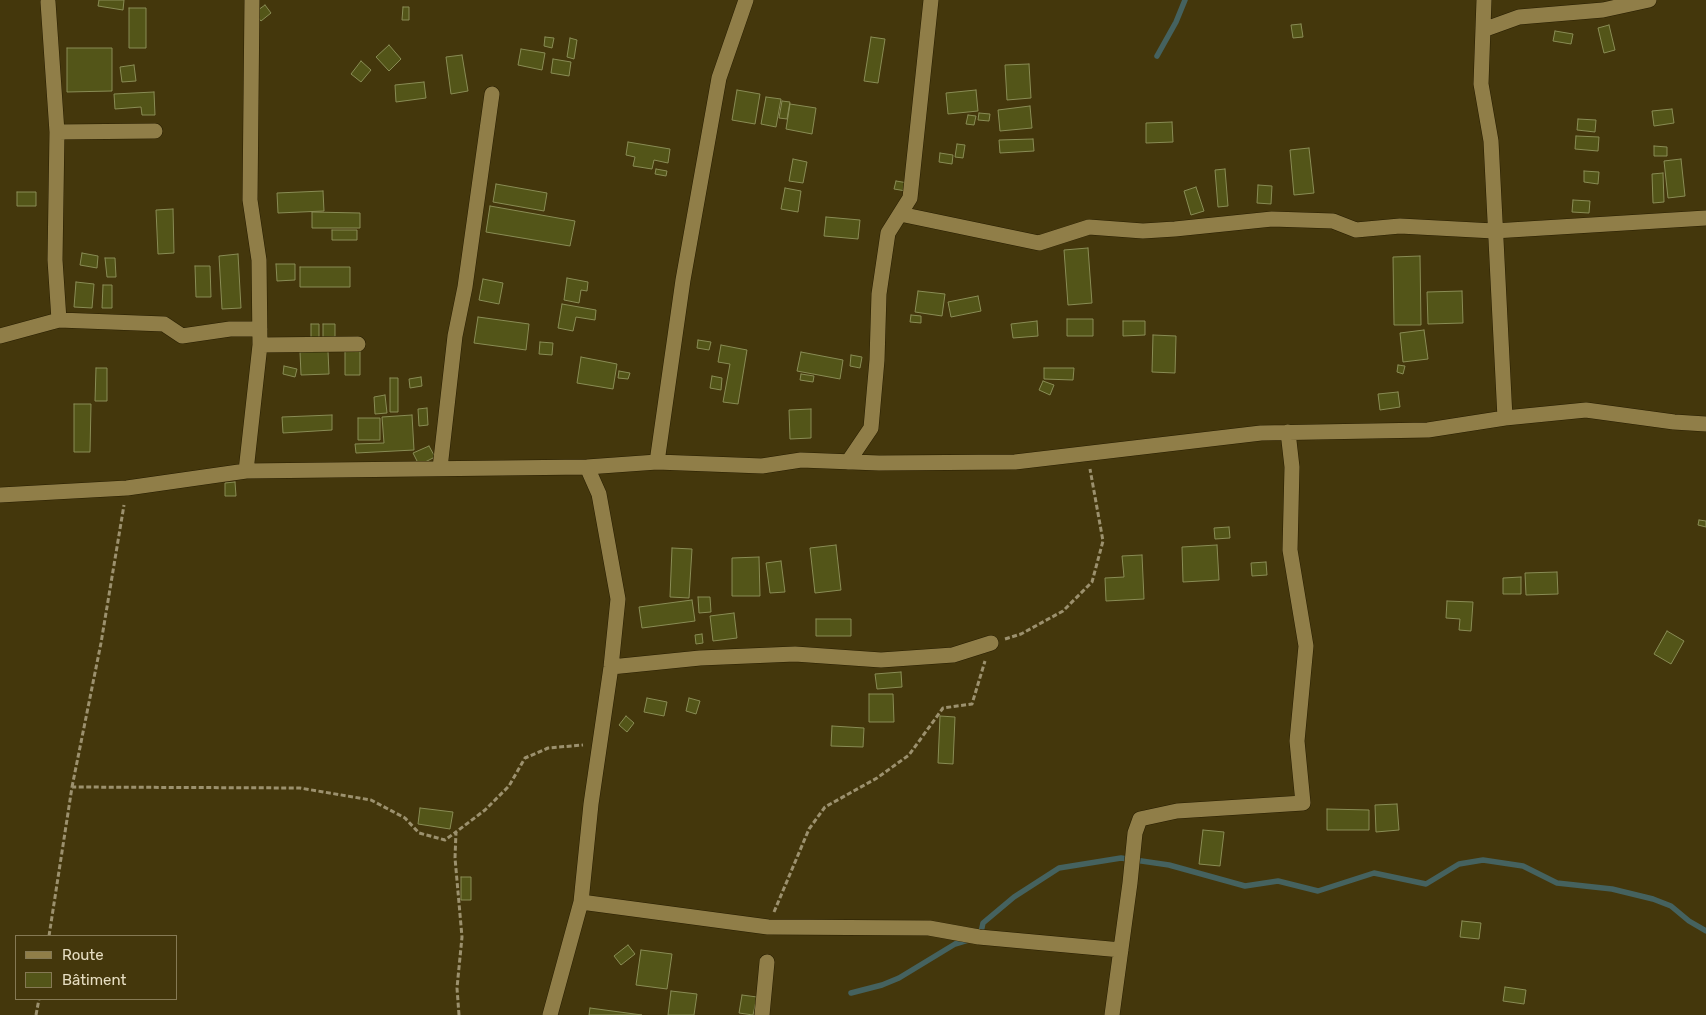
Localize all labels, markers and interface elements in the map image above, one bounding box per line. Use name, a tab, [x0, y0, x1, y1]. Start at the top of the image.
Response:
legend	[15, 935, 178, 1000]
text: Route	[62, 946, 104, 964]
text: Bâtiment	[62, 971, 126, 989]

